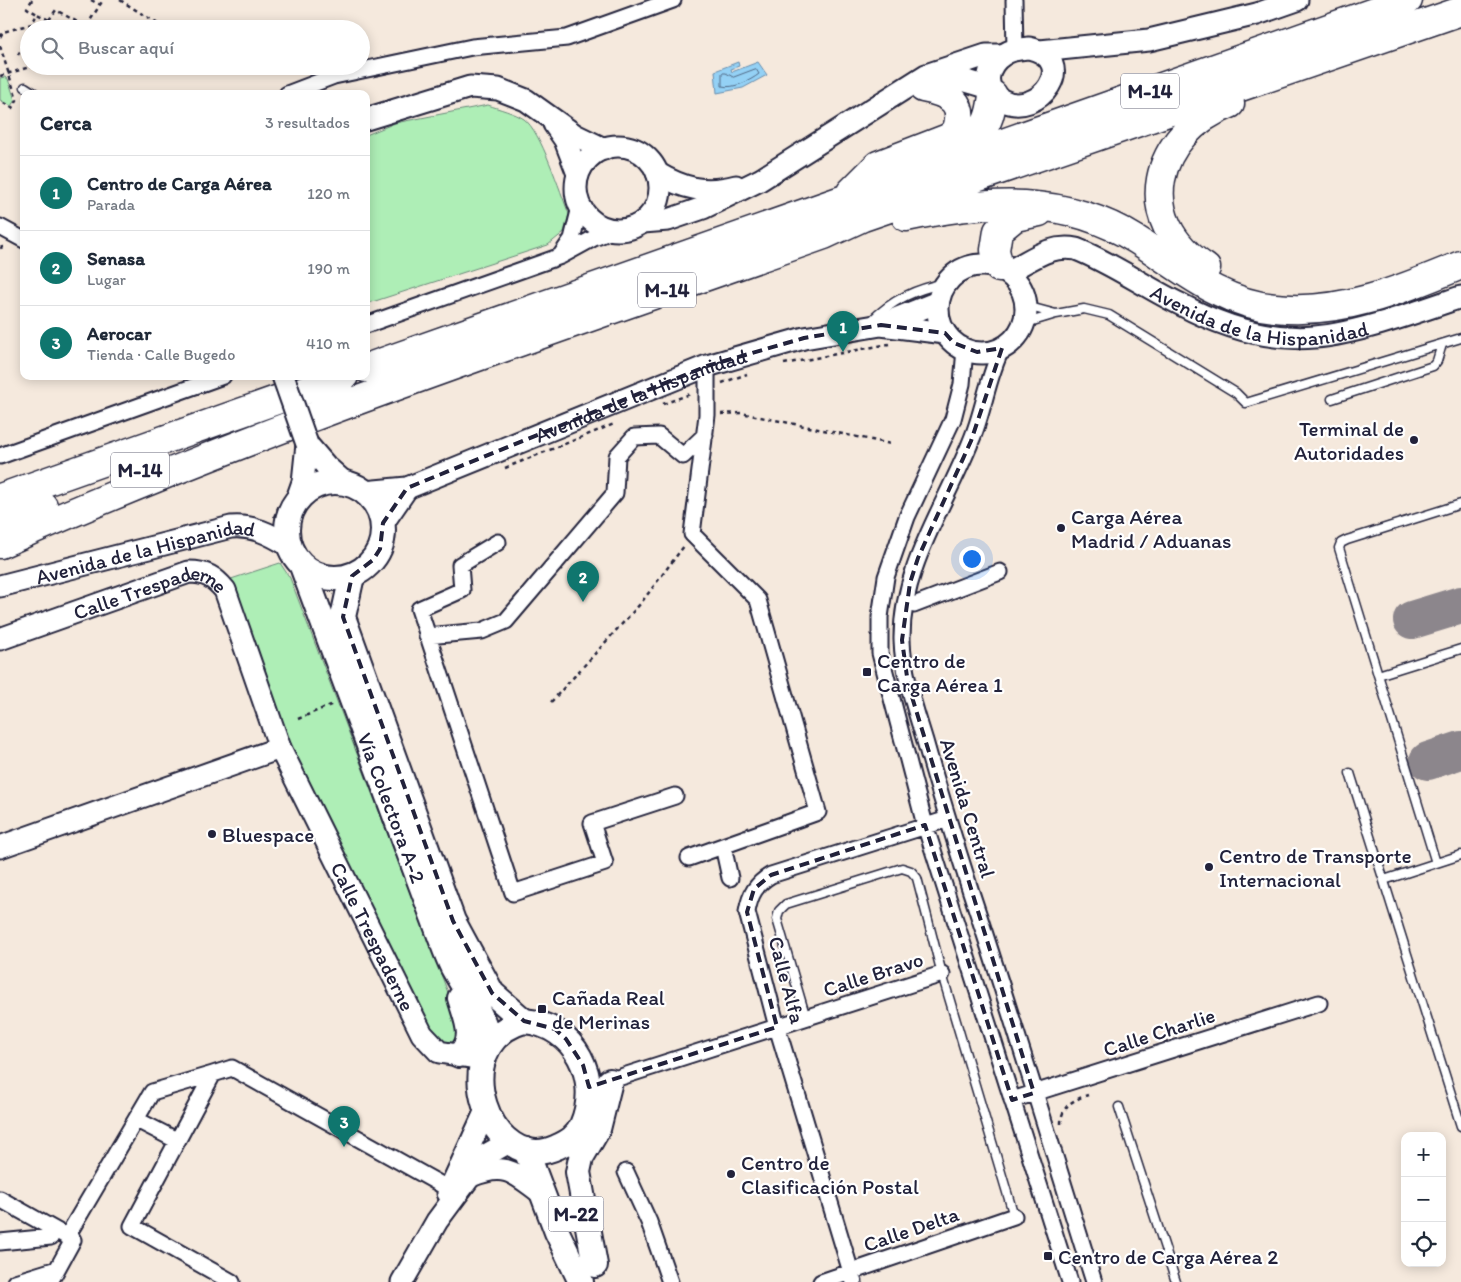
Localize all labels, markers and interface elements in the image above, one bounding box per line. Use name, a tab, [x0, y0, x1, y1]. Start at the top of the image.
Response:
search box	[20, 20, 370, 75]
icon: search	[38, 34, 66, 62]
text: Buscar aquí	[78, 36, 174, 59]
road number: M-14	[1121, 74, 1179, 108]
text: Cerca	[40, 110, 92, 135]
text: 3 resultados	[265, 113, 350, 132]
text: Centro de Carga Aérea	[87, 172, 272, 195]
text: 1	[52, 184, 60, 203]
text: 120 m	[307, 184, 350, 203]
text: Parada	[87, 195, 135, 214]
text: Senasa	[87, 247, 145, 270]
text: 2	[52, 259, 60, 278]
text: 190 m	[307, 259, 350, 278]
text: Lugar	[87, 270, 126, 289]
road number: M-14	[638, 272, 696, 308]
street label: Avenida de la Hispanidad	[1147, 279, 1371, 350]
pin: 1	[827, 311, 859, 352]
text: Aerocar	[87, 322, 151, 345]
text: 3	[52, 334, 60, 353]
text: 410 m	[306, 334, 350, 353]
street label: Avenida de la Hispanidad	[531, 343, 750, 447]
text: Tienda · Calle Bugedo	[87, 345, 235, 364]
place label: Terminal de Autoridades	[1294, 416, 1404, 465]
marker: Terminal de Autoridades	[1408, 434, 1420, 446]
road number: M-14	[111, 452, 169, 488]
place label: Carga Aérea Madrid / Aduanas	[1071, 504, 1232, 553]
street label: Avenida de la Hispanidad	[33, 514, 258, 589]
marker: Carga Aérea Madrid / Aduanas	[1055, 522, 1067, 534]
your location	[959, 546, 985, 572]
street label: Calle Trespaderne	[70, 559, 233, 625]
pin: 2	[567, 561, 599, 602]
place label: Centro de Carga Aérea 1	[877, 648, 1003, 697]
marker: Centro de Carga Aérea 1	[861, 666, 873, 678]
street label: Vía Colectora A-2	[353, 729, 432, 886]
street label: Avenida Central	[935, 735, 1001, 881]
place label: Bluespace	[222, 822, 314, 847]
marker: Bluespace	[206, 828, 218, 840]
place label: Centro de Transporte Internacional	[1219, 843, 1412, 892]
street label: Calle Trespaderne	[326, 858, 421, 1015]
marker: Centro de Transporte Internacional	[1203, 861, 1215, 873]
street label: Calle Alfa	[763, 934, 811, 1026]
street label: Calle Bravo	[820, 946, 926, 1002]
place label: Cañada Real de Merinas	[552, 985, 665, 1034]
street label: Calle Charlie	[1100, 1002, 1218, 1062]
marker: Cañada Real de Merinas	[536, 1003, 548, 1015]
pin: 3	[328, 1106, 360, 1147]
map controls	[1401, 1132, 1446, 1267]
button: +	[1401, 1132, 1446, 1177]
place label: Centro de Clasificación Postal	[741, 1150, 919, 1199]
marker: Centro de Clasificación Postal	[725, 1168, 737, 1180]
button: −	[1401, 1177, 1446, 1222]
road number: M-22	[548, 1196, 604, 1232]
street label: Calle Delta	[860, 1201, 962, 1257]
button: locate	[1401, 1222, 1446, 1267]
place label: Centro de Carga Aérea 2	[1058, 1244, 1278, 1269]
marker: Centro de Carga Aérea 2	[1042, 1250, 1054, 1262]

